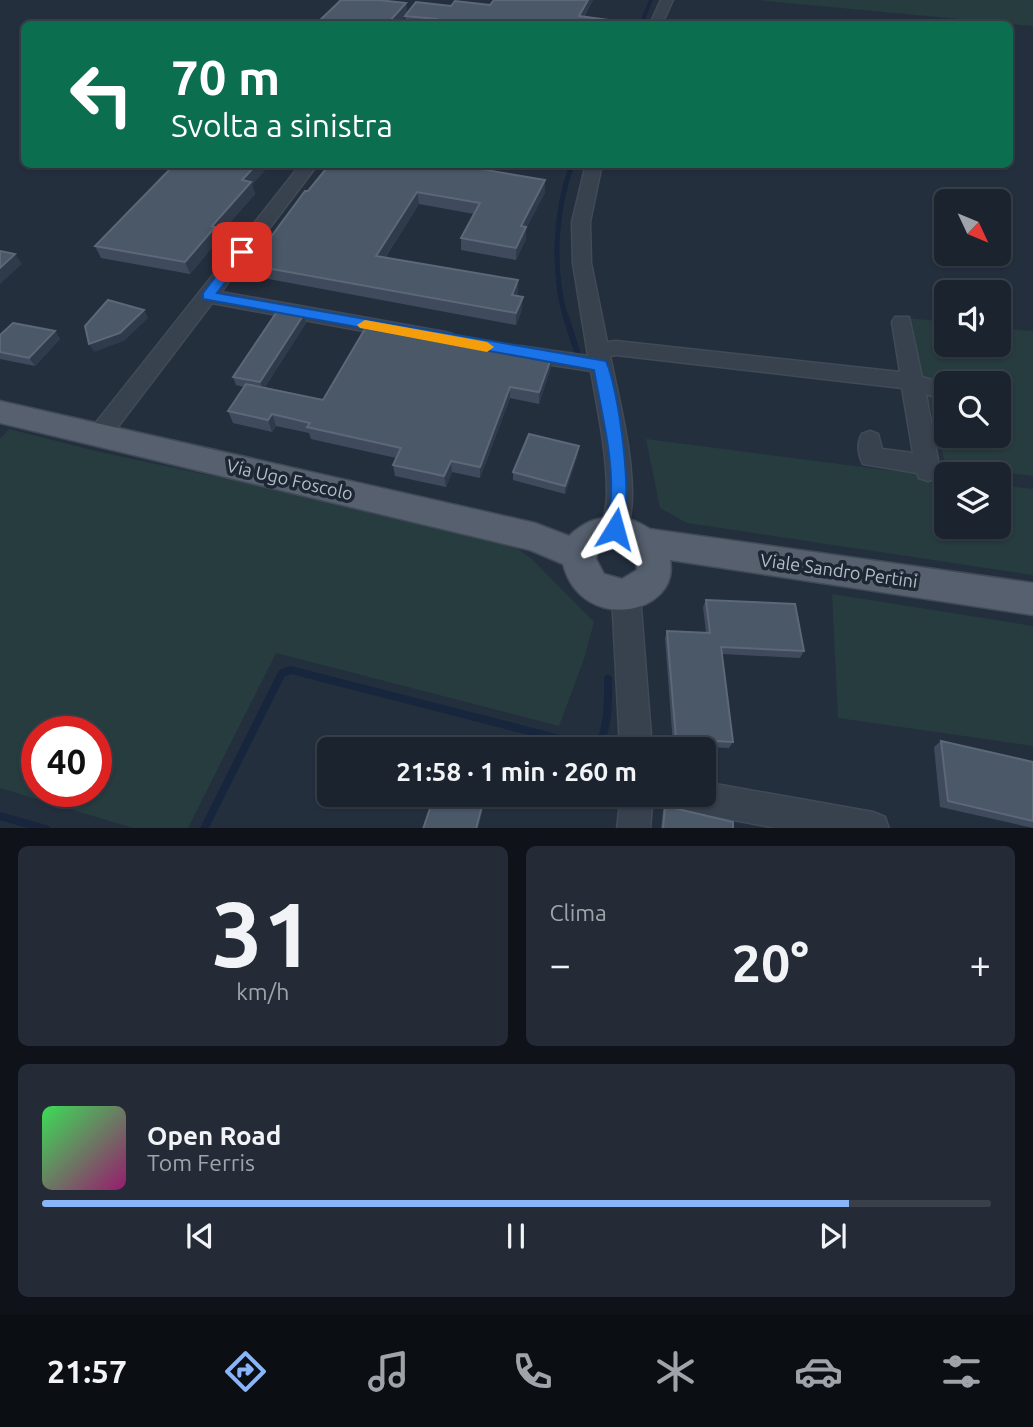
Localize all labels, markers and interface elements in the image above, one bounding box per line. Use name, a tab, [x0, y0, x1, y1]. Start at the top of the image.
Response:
icon: left	[56, 49, 147, 140]
text: 70 m	[171, 49, 280, 104]
text: Svolta a sinistra	[171, 107, 393, 143]
north arrow	[934, 189, 1012, 266]
map controls	[934, 189, 1011, 539]
pin	[212, 222, 272, 282]
icon: arrive	[223, 233, 261, 271]
button: sound	[934, 280, 1011, 357]
button: search	[934, 371, 1011, 448]
street label: Via Ugo Foscolo	[225, 455, 355, 503]
button: layers	[934, 462, 1011, 539]
position arrow	[578, 492, 652, 566]
street label: Viale Sandro Pertini	[759, 549, 919, 591]
speed limit sign: 40	[21, 716, 112, 807]
text: 21:58 · 1 min · 260 m	[396, 757, 637, 786]
text: 31	[211, 882, 314, 984]
text: Clima	[550, 900, 607, 925]
text: 20°	[732, 934, 809, 992]
text: −	[550, 943, 571, 985]
text: +	[970, 943, 991, 985]
text: km/h	[236, 979, 289, 1004]
text: Open Road	[147, 1121, 281, 1150]
text: Tom Ferris	[147, 1150, 255, 1175]
icon: previous	[181, 1217, 219, 1255]
icon: pause	[497, 1217, 535, 1255]
icon: next	[814, 1217, 852, 1255]
icon: directions	[221, 1347, 270, 1396]
icon: music	[364, 1347, 413, 1396]
icon: phone	[508, 1347, 557, 1396]
icon: climate	[651, 1347, 700, 1396]
icon: car	[794, 1347, 843, 1396]
icon: filters	[937, 1347, 986, 1396]
text: 21:57	[47, 1353, 127, 1389]

